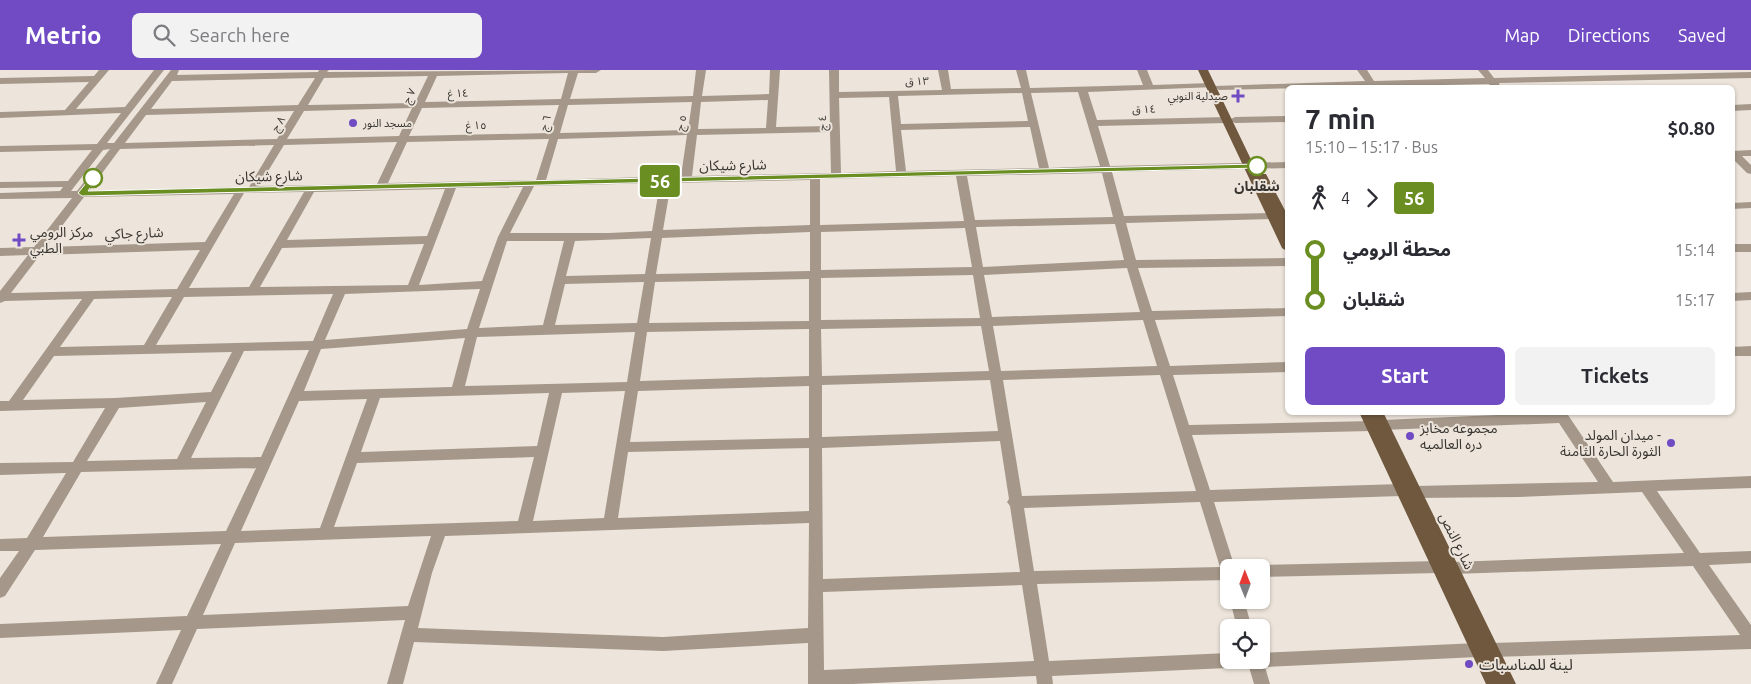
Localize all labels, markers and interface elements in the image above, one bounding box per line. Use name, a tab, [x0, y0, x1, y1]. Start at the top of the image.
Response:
search box	[132, 13, 482, 58]
icon: search	[150, 21, 178, 49]
text: Metrio	[25, 22, 102, 49]
text: Search here	[190, 24, 290, 46]
text: Map	[1504, 25, 1540, 45]
text: Directions	[1568, 25, 1650, 45]
text: Saved	[1678, 25, 1726, 45]
street label: ١٣ ق	[905, 75, 929, 87]
street label: ٧ ج	[400, 86, 420, 107]
street label: ١٤ غ	[447, 87, 469, 101]
place label: صيدلية النوبي	[1168, 90, 1228, 106]
marker: صيدلية النوبي	[1232, 90, 1244, 102]
street label: ١٤ ق	[1132, 103, 1156, 115]
text: 7 min	[1305, 103, 1376, 134]
street label: ٨ ج	[269, 114, 289, 135]
street label: ٦ ج	[537, 114, 555, 133]
street label: ٥ ج	[674, 114, 690, 132]
street label: ٤ ج	[816, 115, 830, 131]
marker: مسجد النور	[347, 117, 359, 129]
place label: مسجد النور	[362, 117, 412, 130]
text: $0.80	[1667, 117, 1715, 139]
street label: ١٥ غ	[466, 119, 486, 133]
text: 15:10 – 15:17 · Bus	[1305, 138, 1438, 156]
street label: شارع شيكان	[699, 156, 767, 177]
marker: شقلبان	[1247, 156, 1267, 176]
line badge: 56	[638, 165, 682, 197]
street label: شارع شيكان	[235, 167, 303, 188]
unlabelled marker	[83, 168, 103, 188]
text: 56	[650, 171, 670, 191]
place label: شقلبان	[1234, 178, 1280, 194]
icon: walk	[1305, 184, 1333, 212]
icon: forward	[1358, 184, 1386, 212]
text: 56	[1404, 188, 1424, 208]
text: 4	[1341, 189, 1350, 207]
place label: مركز الرومي الطبي	[30, 224, 93, 259]
street label: شارع جاكي	[104, 224, 164, 245]
marker: مركز الرومي الطبي	[12, 233, 26, 247]
text: محطة الرومي	[1343, 238, 1451, 260]
text: 15:14	[1675, 241, 1715, 259]
text: شقلبان	[1343, 288, 1405, 310]
text: 15:17	[1675, 291, 1715, 309]
button: Start	[1305, 347, 1505, 405]
button: Tickets	[1515, 347, 1715, 405]
place label: مجموعه مخابز دره العالميه	[1419, 420, 1498, 453]
place label: ميدان المولد - الثورة الحارة الثامنة	[1560, 427, 1661, 460]
marker: مجموعه مخابز دره العالميه	[1404, 430, 1416, 442]
marker: ميدان المولد - الثورة الحارة الثامنة	[1665, 437, 1677, 449]
street label: شارع النص	[1434, 510, 1478, 573]
north arrow	[1220, 559, 1270, 609]
map controls	[1220, 559, 1270, 669]
button: locate	[1220, 619, 1270, 669]
place label: لينة للمناسبات	[1479, 655, 1573, 673]
marker: لينة للمناسبات	[1463, 658, 1475, 670]

